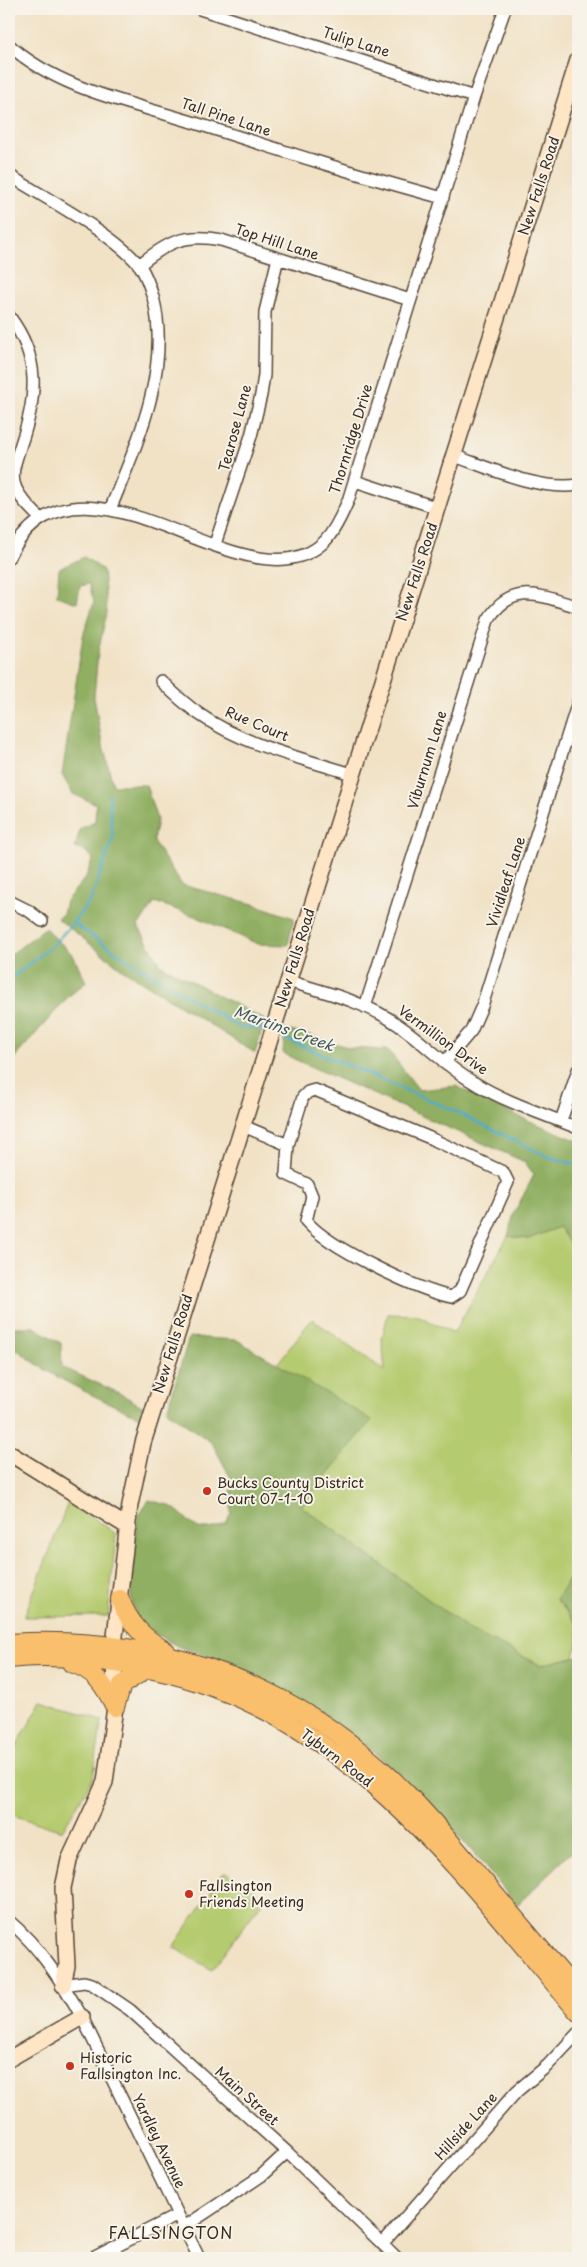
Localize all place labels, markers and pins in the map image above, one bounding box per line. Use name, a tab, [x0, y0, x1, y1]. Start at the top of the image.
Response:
place label: Bucks County District Court 07-1-10	[217, 1472, 364, 1509]
marker: Bucks County District Court 07-1-10	[201, 1485, 213, 1497]
place label: Fallsington Friends Meeting	[199, 1875, 304, 1912]
marker: Fallsington Friends Meeting	[183, 1888, 195, 1900]
place label: Historic Fallsington Inc.	[80, 2047, 181, 2084]
marker: Historic Fallsington Inc.	[64, 2060, 76, 2072]

